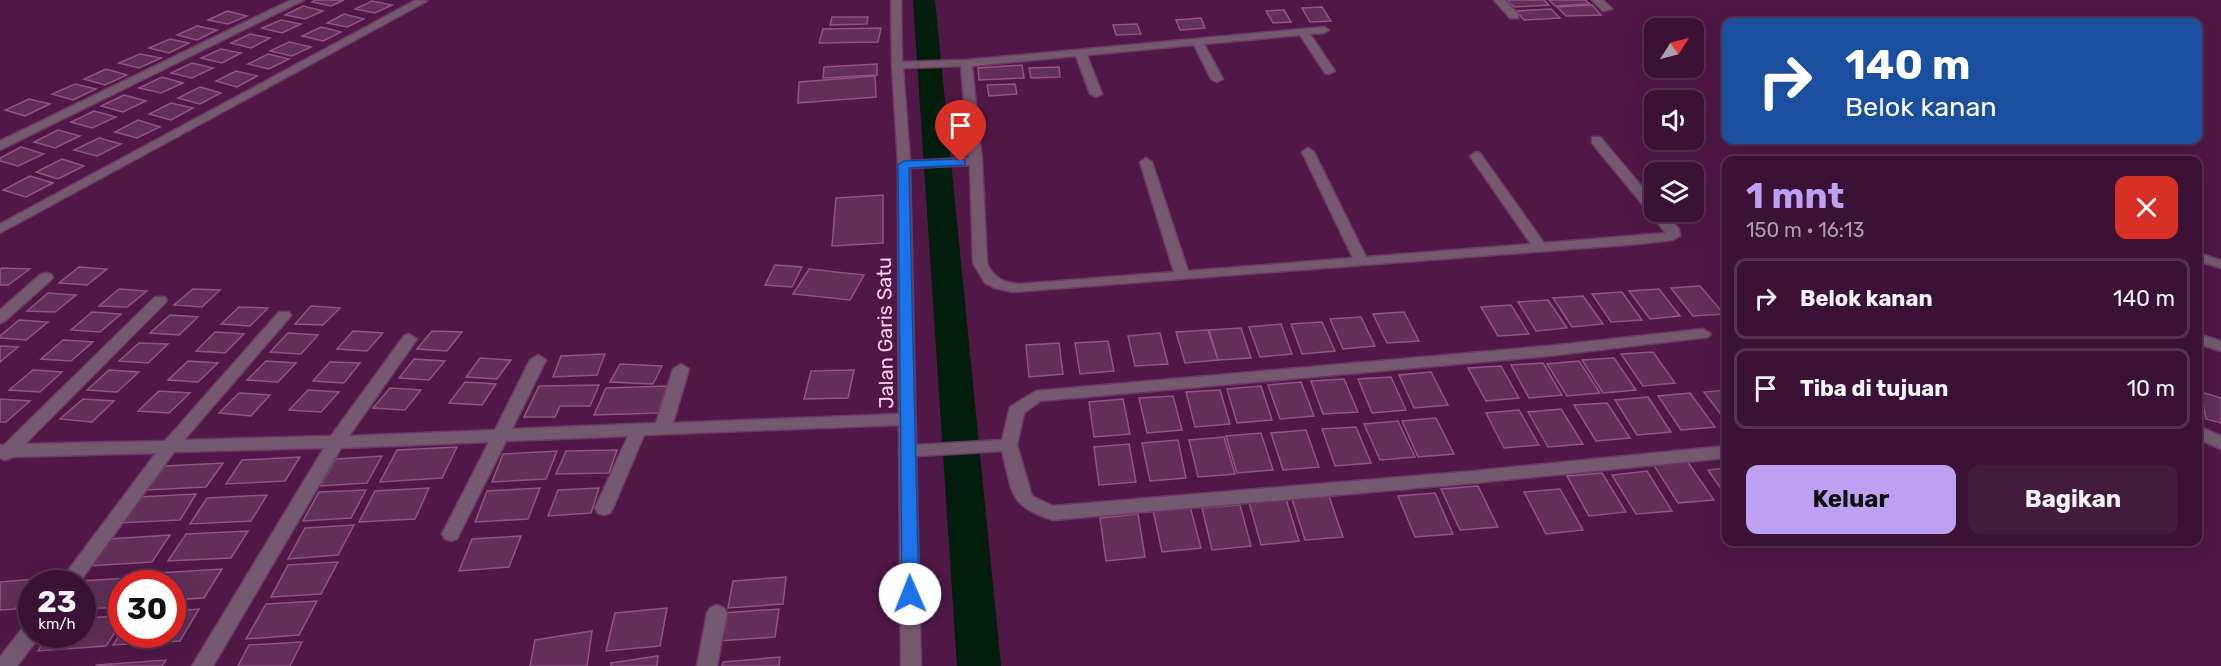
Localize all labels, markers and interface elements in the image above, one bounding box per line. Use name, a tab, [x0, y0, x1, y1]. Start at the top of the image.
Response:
north arrow	[1644, 18, 1704, 78]
map controls	[1644, 18, 1704, 222]
text: 140 m	[1845, 40, 1971, 90]
icon: right	[1746, 42, 1824, 120]
button: sound	[1644, 90, 1704, 150]
text: Belok kanan	[1845, 91, 1997, 123]
pin	[935, 100, 986, 162]
icon: arrive	[944, 109, 977, 142]
button: layers	[1644, 162, 1704, 222]
text: 1 mnt	[1746, 174, 1844, 217]
button: close	[2115, 176, 2178, 239]
text: 150 m · 16:13	[1746, 218, 1865, 242]
street label: Jalan Garis Satu	[872, 257, 898, 409]
icon: right	[1749, 282, 1782, 315]
text: Belok kanan	[1800, 285, 1933, 312]
text: 140 m	[2113, 285, 2175, 312]
icon: arrive	[1749, 372, 1782, 405]
text: Tiba di tujuan	[1800, 375, 1948, 402]
text: 10 m	[2127, 375, 2175, 402]
button: Keluar	[1746, 465, 1956, 534]
button: Bagikan	[1968, 465, 2178, 534]
position arrow	[878, 562, 942, 626]
speed limit sign: 30	[108, 570, 186, 648]
text: 23	[37, 584, 77, 620]
text: km/h	[38, 615, 76, 633]

